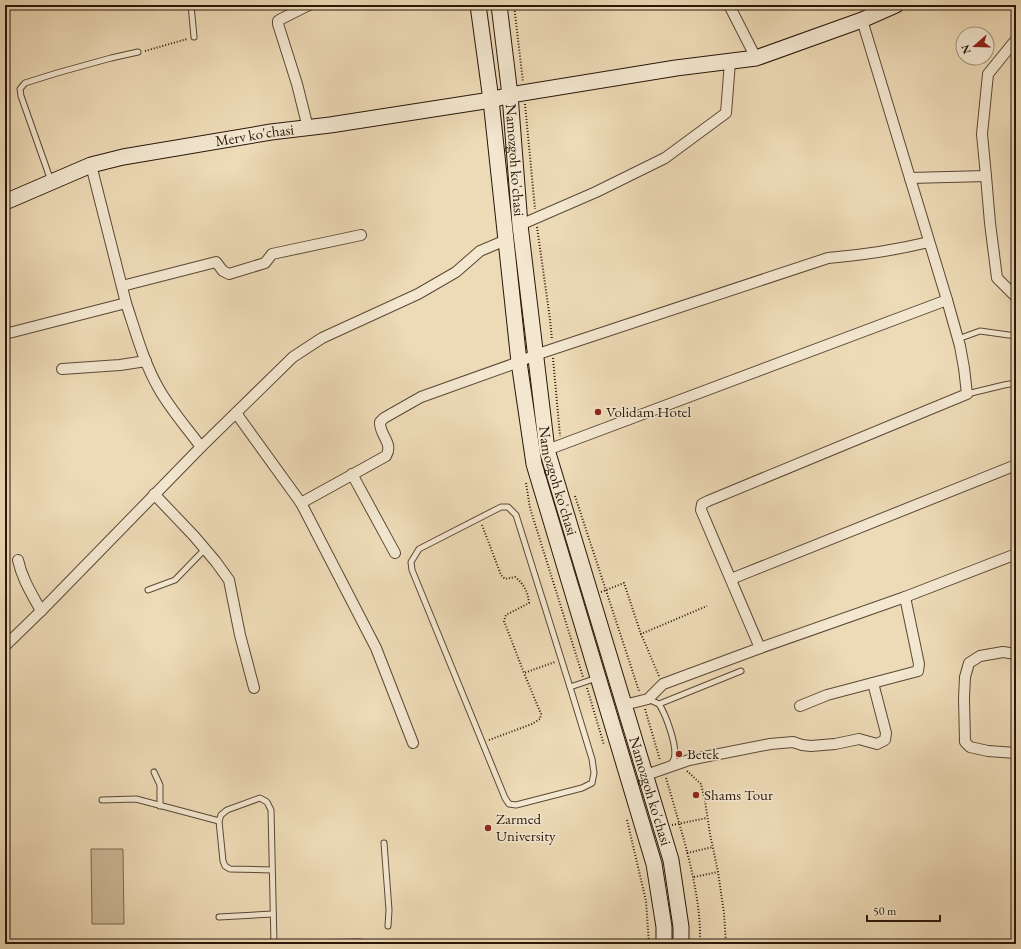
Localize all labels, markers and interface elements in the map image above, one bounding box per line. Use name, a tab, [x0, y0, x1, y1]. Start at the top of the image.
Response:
north arrow	[955, 26, 995, 66]
text: N	[957, 43, 974, 56]
street label: Namozgoh ko'chasi	[502, 103, 529, 217]
street label: Merv ko'chasi	[214, 119, 295, 150]
place label: Volidam Hotel	[606, 402, 691, 421]
marker: Volidam Hotel	[593, 407, 603, 417]
street label: Namozgoh ko'chasi	[535, 425, 582, 538]
street label: Namozgoh ko'chasi	[625, 734, 676, 848]
place label: Betek	[687, 744, 720, 763]
marker: Betek	[674, 749, 684, 759]
place label: Shams Tour	[704, 785, 773, 804]
marker: Shams Tour	[691, 790, 701, 800]
place label: Zarmed University	[496, 809, 556, 845]
marker: Zarmed University	[483, 823, 493, 833]
scale bar	[867, 897, 940, 923]
text: 50 m	[873, 903, 897, 919]

